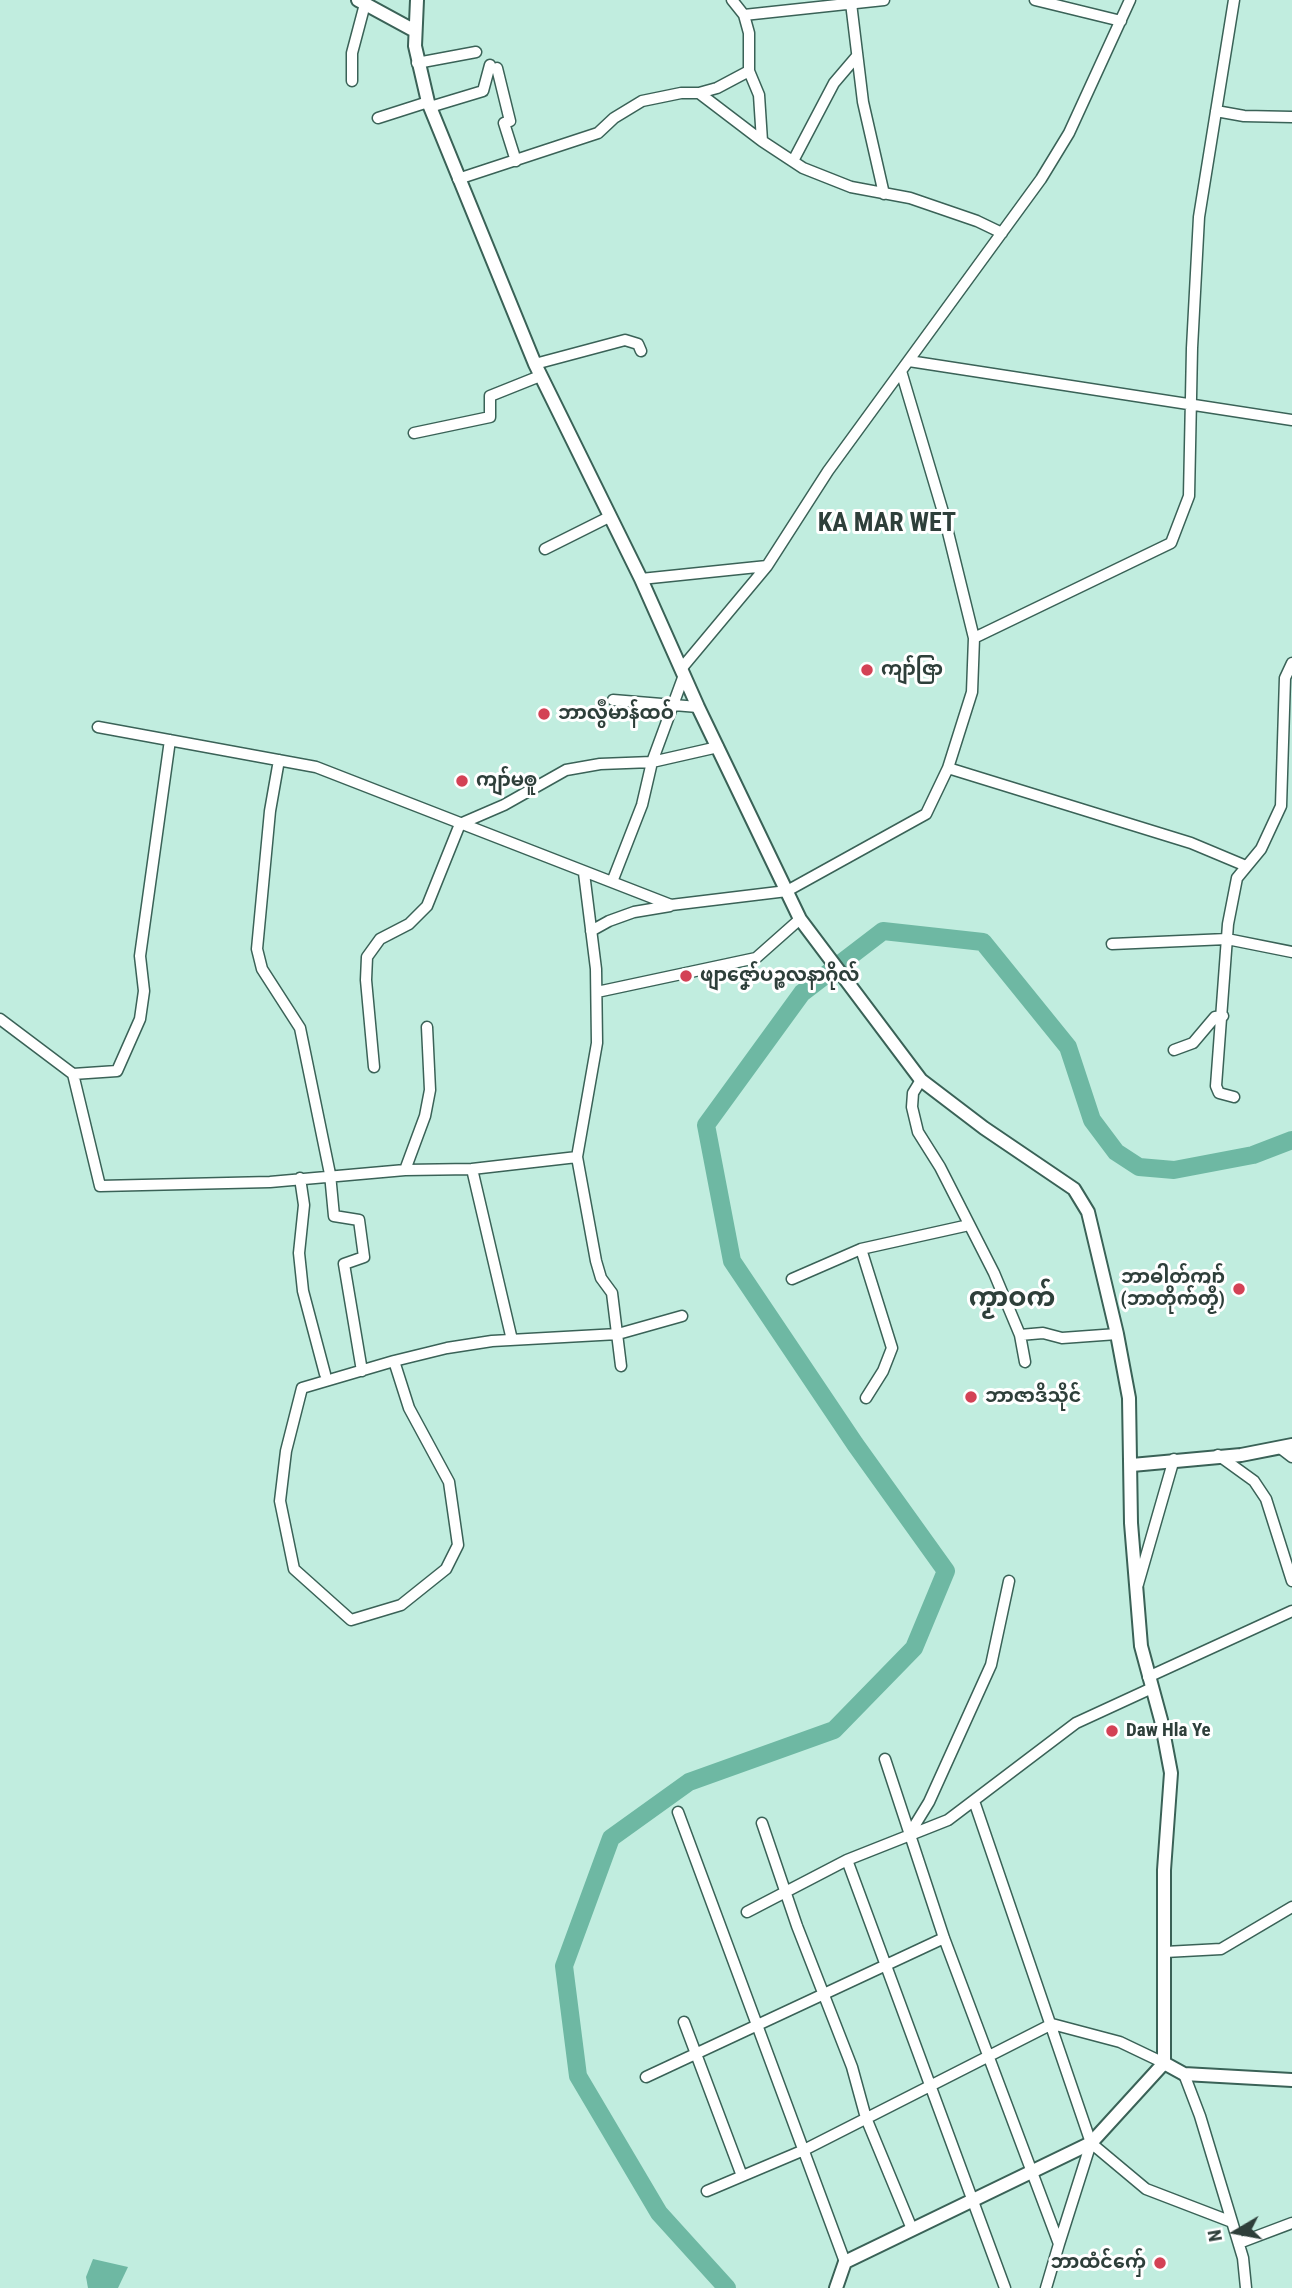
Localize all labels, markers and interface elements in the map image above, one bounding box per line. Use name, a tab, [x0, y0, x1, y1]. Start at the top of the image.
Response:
district label: KA MAR WET	[809, 508, 965, 540]
place label: ကျာ်ဇြာ	[881, 659, 943, 681]
marker: ကျာ်ဇြာ	[859, 662, 875, 678]
place label: ဘာလွဳမာန်ထဝ်	[558, 703, 674, 725]
marker: ဘာလွဳမာန်ထဝ်	[536, 706, 552, 722]
place label: ကျာ်မၜူ	[476, 770, 537, 792]
marker: ကျာ်မၜူ	[454, 773, 470, 789]
place label: ဖျာဇၞော်ပဉ္စလနာဂိုလ်	[700, 965, 859, 987]
marker: ဖျာဇၞော်ပဉ္စလနာဂိုလ်	[678, 968, 694, 984]
place label: ဘာဓါတ်ကျာ် (ဘာတိုက်တၟိ)	[1121, 1267, 1225, 1311]
marker: ဘာဓါတ်ကျာ် (ဘာတိုက်တၟိ)	[1231, 1281, 1247, 1297]
district label: ကၟာဝက်	[969, 1283, 1055, 1315]
place label: ဘာဇာဒိသိုင်	[985, 1386, 1081, 1408]
marker: ဘာဇာဒိသိုင်	[963, 1389, 979, 1405]
place label: Daw Hla Ye	[1126, 1720, 1211, 1742]
marker: Daw Hla Ye	[1104, 1723, 1120, 1739]
north arrow	[1201, 2197, 1271, 2267]
text: N	[1202, 2228, 1227, 2243]
place label: ဘာထံင်ကှ်ေ	[1050, 2252, 1146, 2274]
marker: ဘာထံင်ကှ်ေ	[1152, 2255, 1168, 2271]

